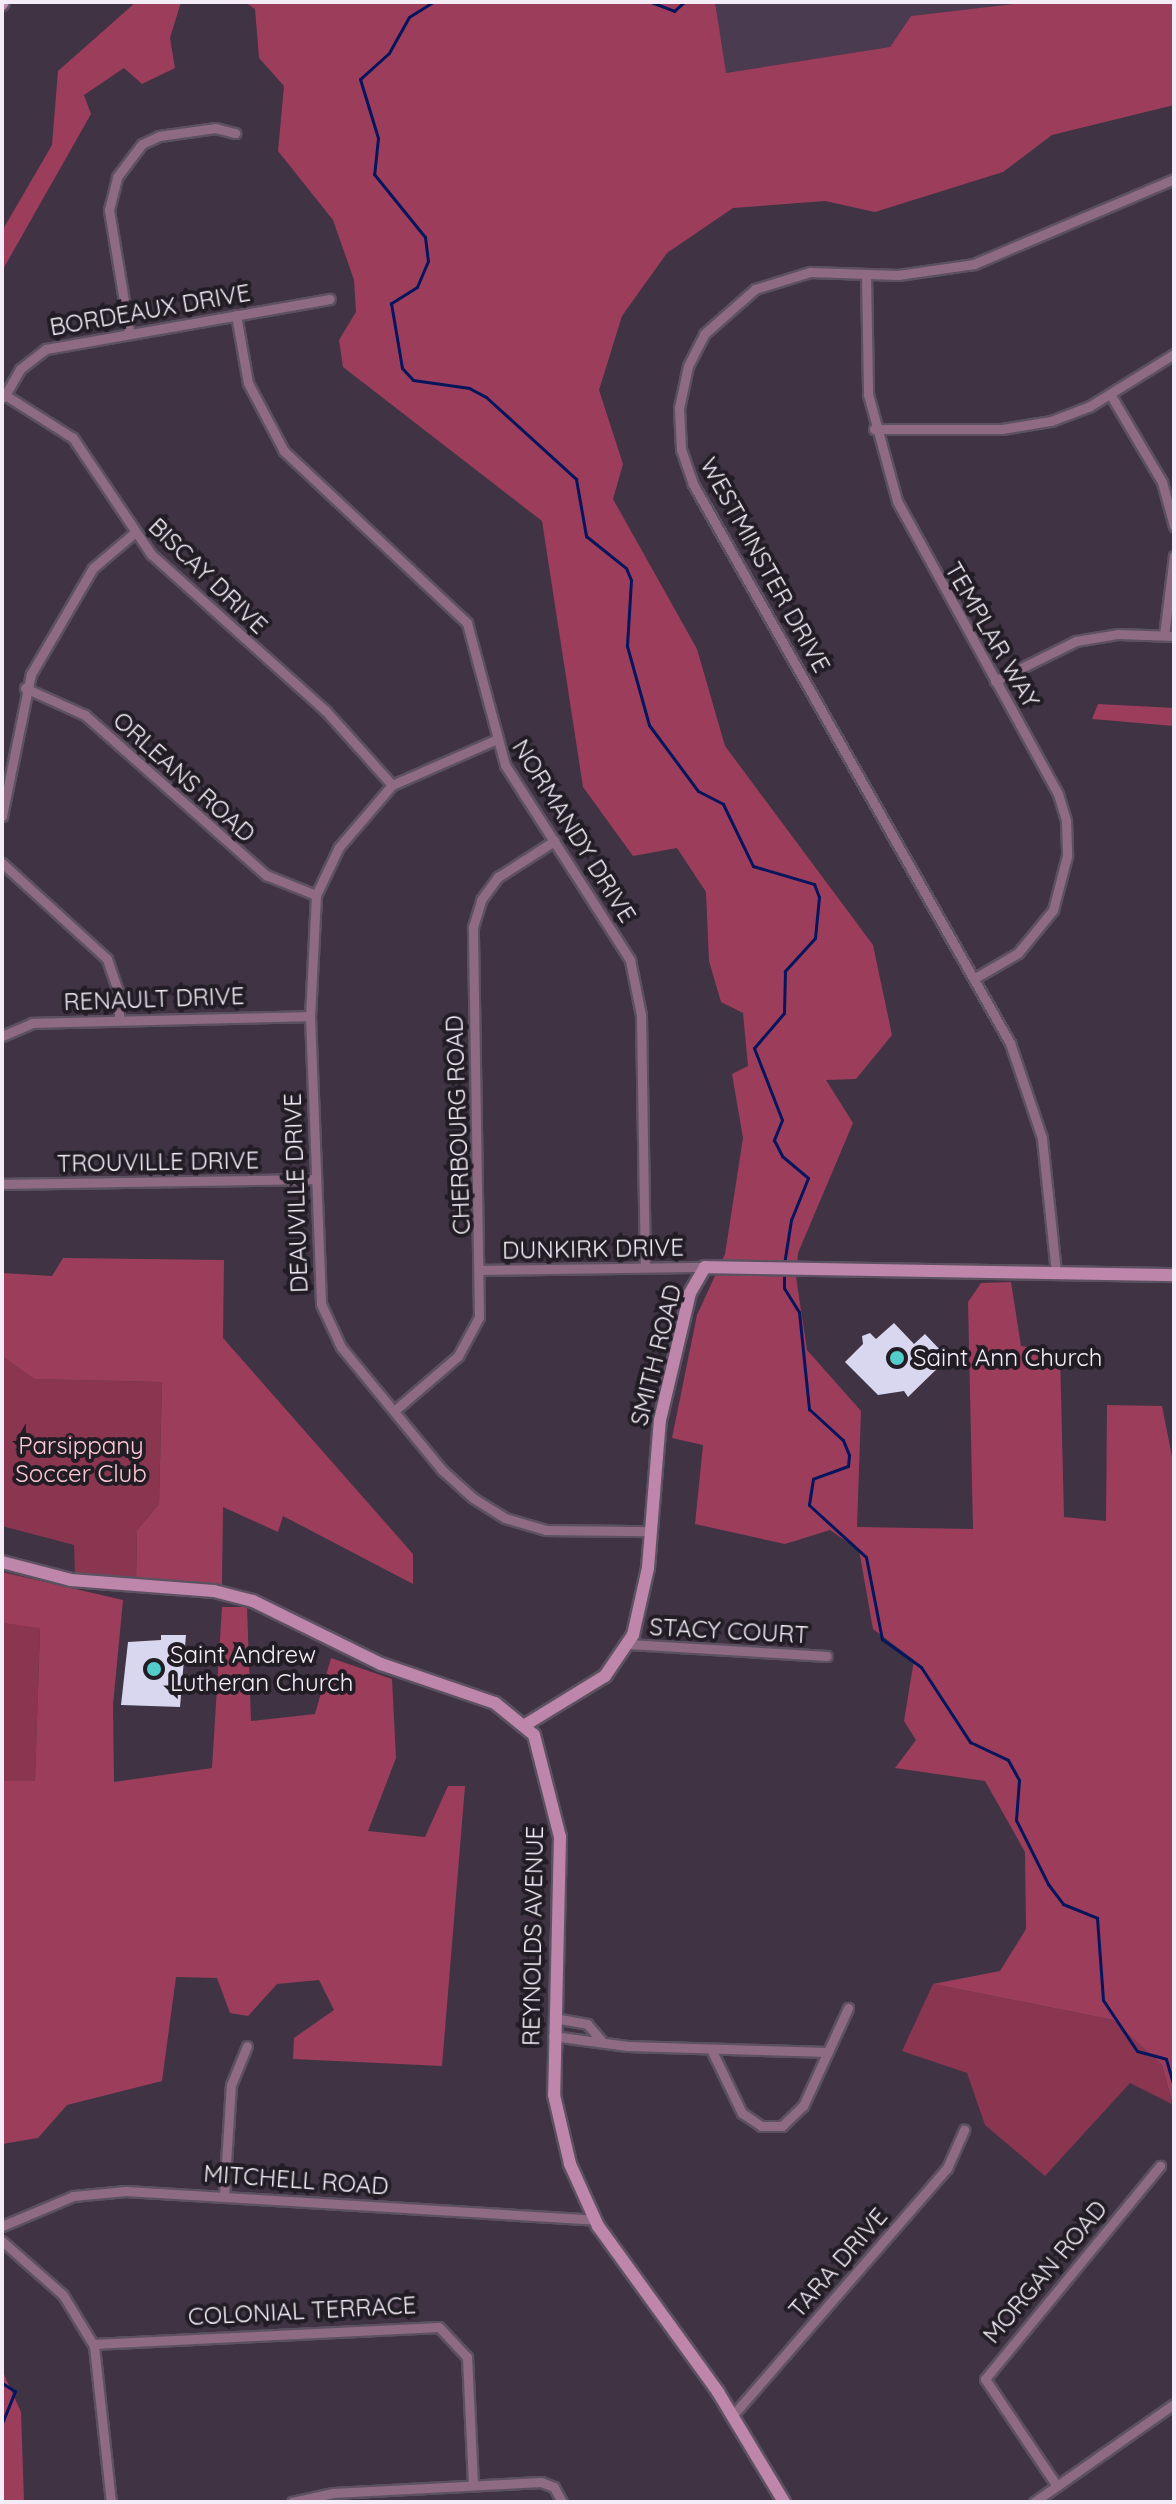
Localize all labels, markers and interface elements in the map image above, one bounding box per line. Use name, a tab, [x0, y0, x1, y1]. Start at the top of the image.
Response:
street label: BORDEAUX DRIVE	[47, 278, 253, 342]
street label: WESTMINSTER DRIVE	[694, 452, 836, 678]
street label: BISCAY DRIVE	[143, 512, 273, 640]
street label: TEMPLAR WAY	[939, 557, 1045, 713]
street label: ORLEANS ROAD	[107, 706, 261, 848]
street label: NORMANDY DRIVE	[506, 734, 642, 928]
street label: RENAULT DRIVE	[63, 981, 245, 1017]
street label: CHERBOURG ROAD	[440, 1015, 476, 1235]
street label: DEAUVILLE DRIVE	[278, 1093, 314, 1293]
street label: TROUVILLE DRIVE	[57, 1146, 259, 1178]
street label: DUNKIRK DRIVE	[502, 1233, 684, 1265]
street label: SMITH ROAD	[625, 1281, 687, 1429]
place label: Saint Ann Church	[913, 1344, 1102, 1372]
marker: Saint Ann Church	[888, 1349, 906, 1367]
park label: Parsippany Soccer Club	[15, 1432, 147, 1488]
street label: STACY COURT	[649, 1612, 809, 1650]
place label: Saint Andrew Lutheran Church	[170, 1641, 353, 1697]
marker: Saint Andrew Lutheran Church	[145, 1660, 163, 1678]
street label: REYNOLDS AVENUE	[517, 1826, 549, 2046]
street label: MITCHELL ROAD	[203, 2159, 389, 2201]
street label: MORGAN ROAD	[977, 2195, 1113, 2349]
street label: TARA DRIVE	[783, 2202, 893, 2324]
street label: COLONIAL TERRACE	[187, 2291, 417, 2331]

